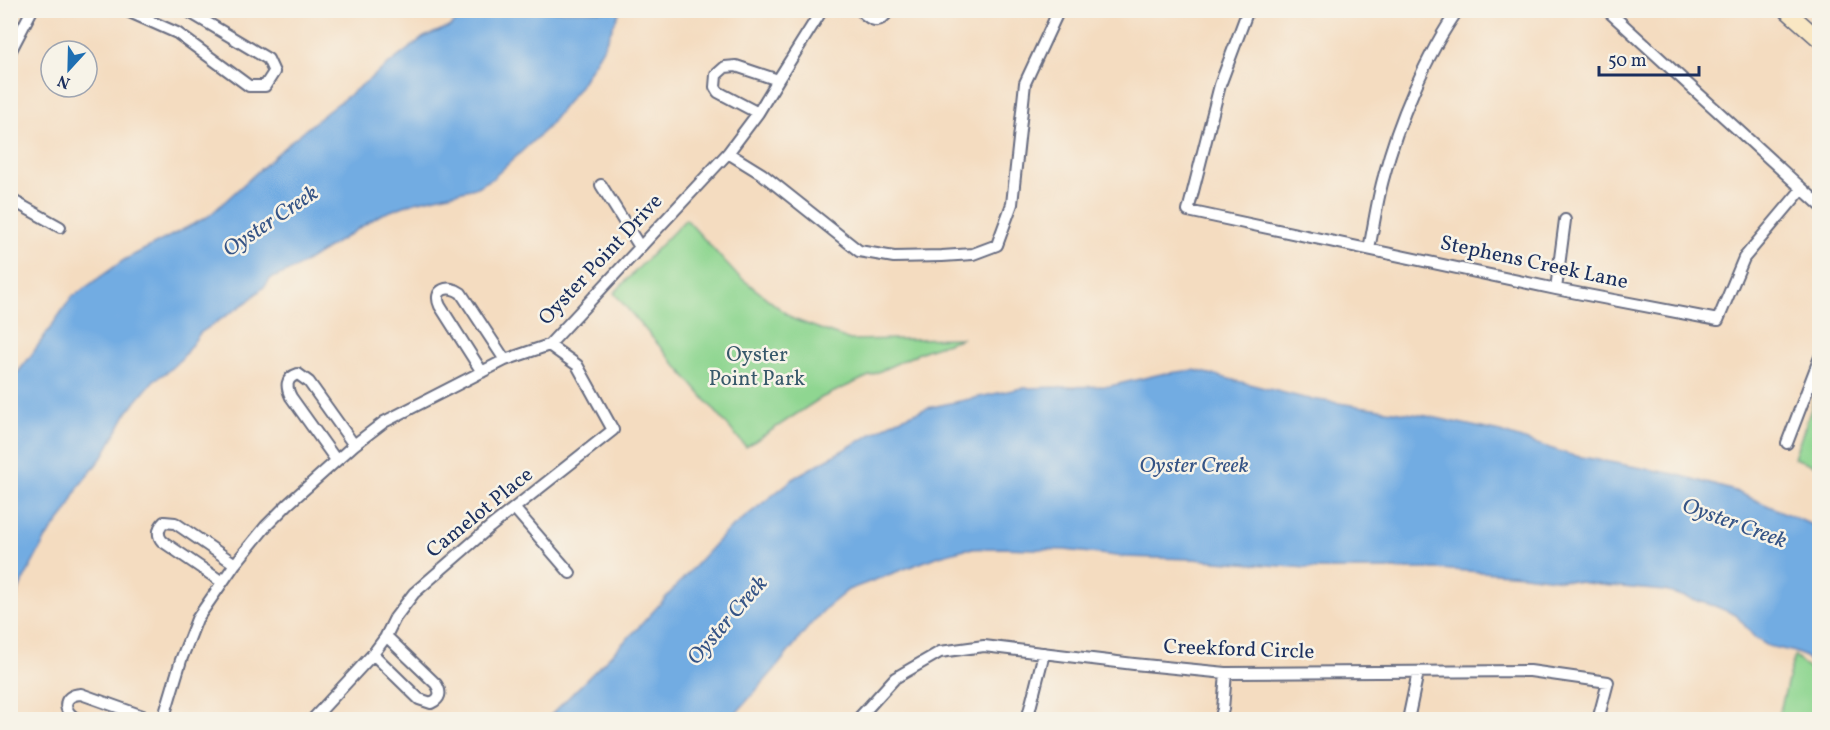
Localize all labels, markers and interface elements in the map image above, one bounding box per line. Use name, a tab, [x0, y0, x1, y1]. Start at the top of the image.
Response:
north arrow	[39, 39, 99, 99]
scale bar	[1599, 39, 1700, 77]
text: 50 m	[1608, 49, 1647, 74]
text: N	[54, 69, 74, 93]
water label: Oyster Creek	[217, 179, 325, 265]
street label: Oyster Point Drive	[532, 188, 670, 332]
street label: Stephens Creek Lane	[1437, 229, 1631, 297]
park label: Oyster Point Park	[709, 341, 806, 394]
water label: Oyster Creek	[1139, 451, 1249, 482]
street label: Camelot Place	[420, 461, 540, 565]
water label: Oyster Creek	[1677, 491, 1791, 557]
water label: Oyster Creek	[680, 570, 776, 672]
street label: Creekford Circle	[1163, 633, 1315, 667]

